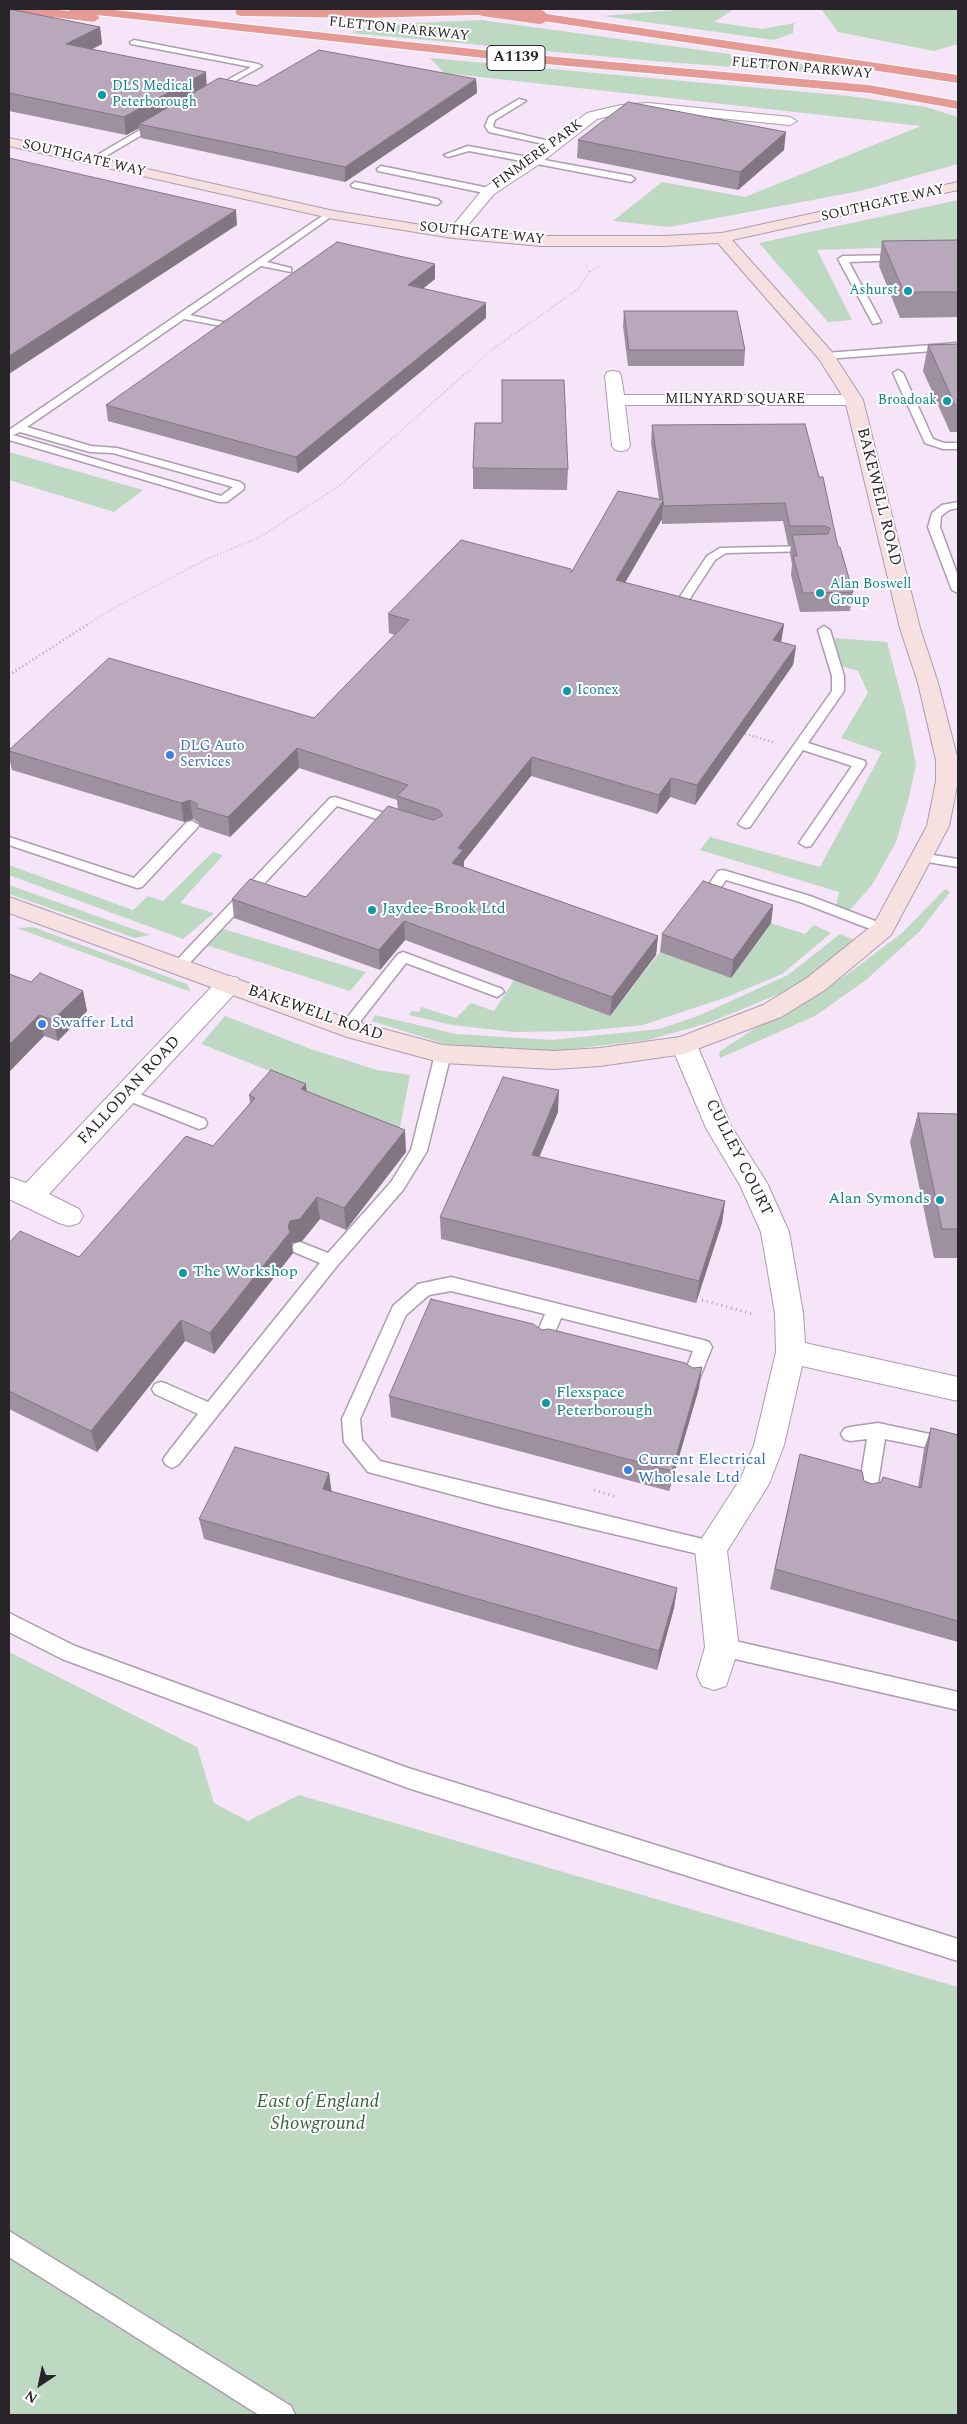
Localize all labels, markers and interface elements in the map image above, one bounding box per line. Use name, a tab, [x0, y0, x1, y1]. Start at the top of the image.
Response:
street label: FLETTON PARKWAY	[328, 14, 470, 46]
road number: A1139	[487, 46, 545, 70]
street label: FLETTON PARKWAY	[731, 54, 873, 84]
place label: DLS Medical Peterborough	[112, 79, 197, 111]
marker: DLS Medical Peterborough	[96, 89, 108, 101]
street label: FINMERE PARK	[490, 117, 586, 193]
street label: SOUTHGATE WAY	[21, 137, 147, 181]
street label: SOUTHGATE WAY	[820, 182, 946, 226]
street label: SOUTHGATE WAY	[419, 219, 545, 249]
place label: Ashurst	[849, 283, 898, 299]
marker: Ashurst	[902, 285, 914, 297]
street label: MILNYARD SQUARE	[665, 392, 805, 408]
place label: Broadoak	[878, 393, 937, 409]
marker: Broadoak	[941, 395, 953, 407]
street label: BAKEWELL ROAD	[852, 426, 904, 568]
place label: Alan Boswell Group	[830, 577, 911, 610]
marker: Alan Boswell Group	[814, 587, 826, 599]
place label: Iconex	[577, 683, 618, 699]
marker: Iconex	[561, 685, 573, 697]
place label: DLG Auto Services	[180, 739, 245, 772]
marker: DLG Auto Services	[164, 749, 176, 761]
place label: Jaydee-Brook Ltd	[382, 900, 506, 920]
marker: Jaydee-Brook Ltd	[366, 904, 378, 916]
street label: BAKEWELL ROAD	[245, 982, 385, 1046]
place label: Swaffer Ltd	[52, 1014, 134, 1034]
marker: Swaffer Ltd	[36, 1018, 48, 1030]
street label: FALLODAN ROAD	[75, 1033, 185, 1149]
street label: CULLEY COURT	[700, 1096, 776, 1220]
place label: Alan Symonds	[828, 1190, 930, 1210]
marker: Alan Symonds	[934, 1194, 946, 1206]
place label: The Workshop	[193, 1263, 298, 1283]
marker: The Workshop	[177, 1267, 189, 1279]
place label: Flexspace Peterborough	[556, 1384, 653, 1422]
marker: Flexspace Peterborough	[540, 1397, 552, 1409]
place label: Current Electrical Wholesale Ltd	[638, 1451, 766, 1489]
marker: Current Electrical Wholesale Ltd	[622, 1464, 634, 1476]
park label: East of England Showground	[257, 2092, 379, 2136]
north arrow	[15, 2359, 65, 2409]
text: N	[21, 2385, 42, 2409]

